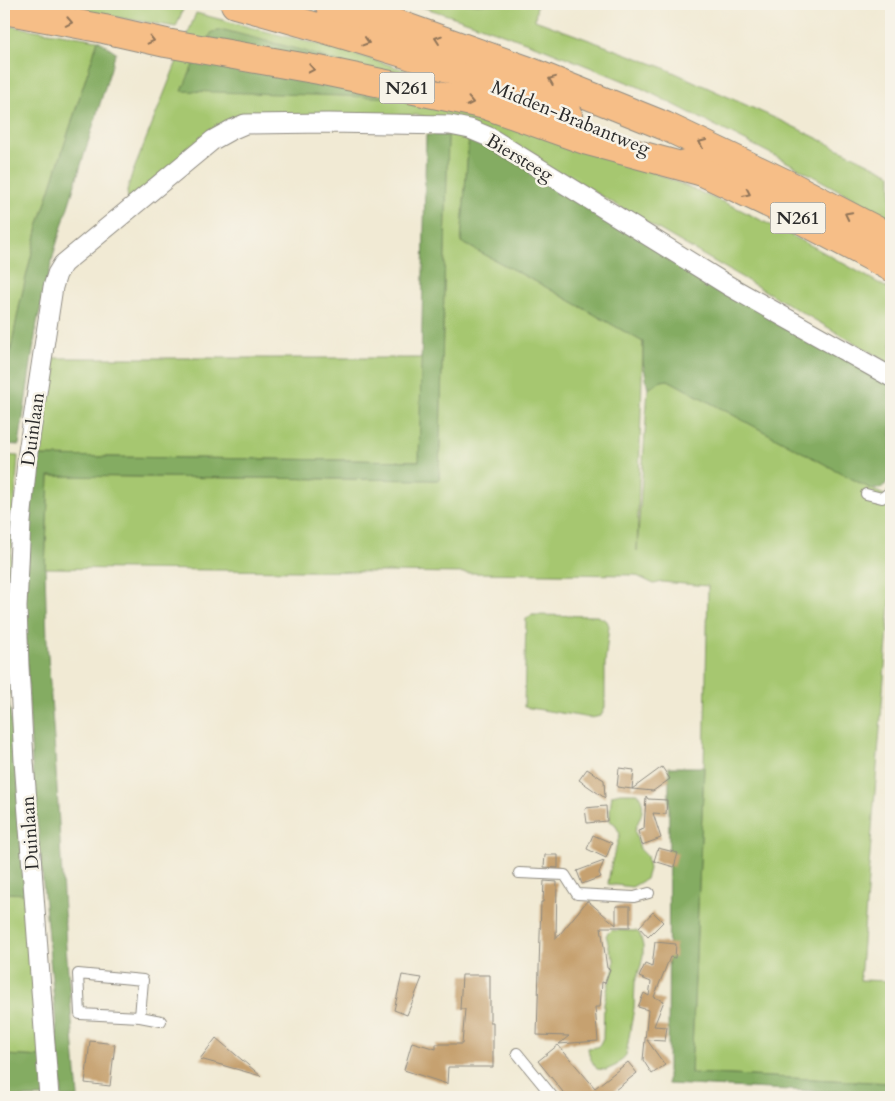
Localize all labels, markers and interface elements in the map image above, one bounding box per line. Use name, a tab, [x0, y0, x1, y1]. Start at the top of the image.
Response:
one-way arrow	[65, 16, 73, 27]
one-way arrow	[147, 34, 156, 45]
one-way arrow	[434, 34, 443, 44]
one-way arrow	[362, 36, 370, 46]
one-way arrow	[307, 63, 316, 73]
road number: N261	[380, 73, 434, 104]
street label: Midden-Brabantweg	[487, 74, 654, 162]
one-way arrow	[549, 76, 557, 86]
one-way arrow	[466, 96, 475, 106]
street label: Biersteeg	[481, 128, 558, 188]
one-way arrow	[698, 139, 707, 150]
one-way arrow	[742, 187, 751, 197]
road number: N261	[770, 202, 826, 234]
one-way arrow	[844, 211, 853, 221]
street label: Duinlaan	[15, 390, 51, 468]
street label: Duinlaan	[14, 795, 46, 871]

